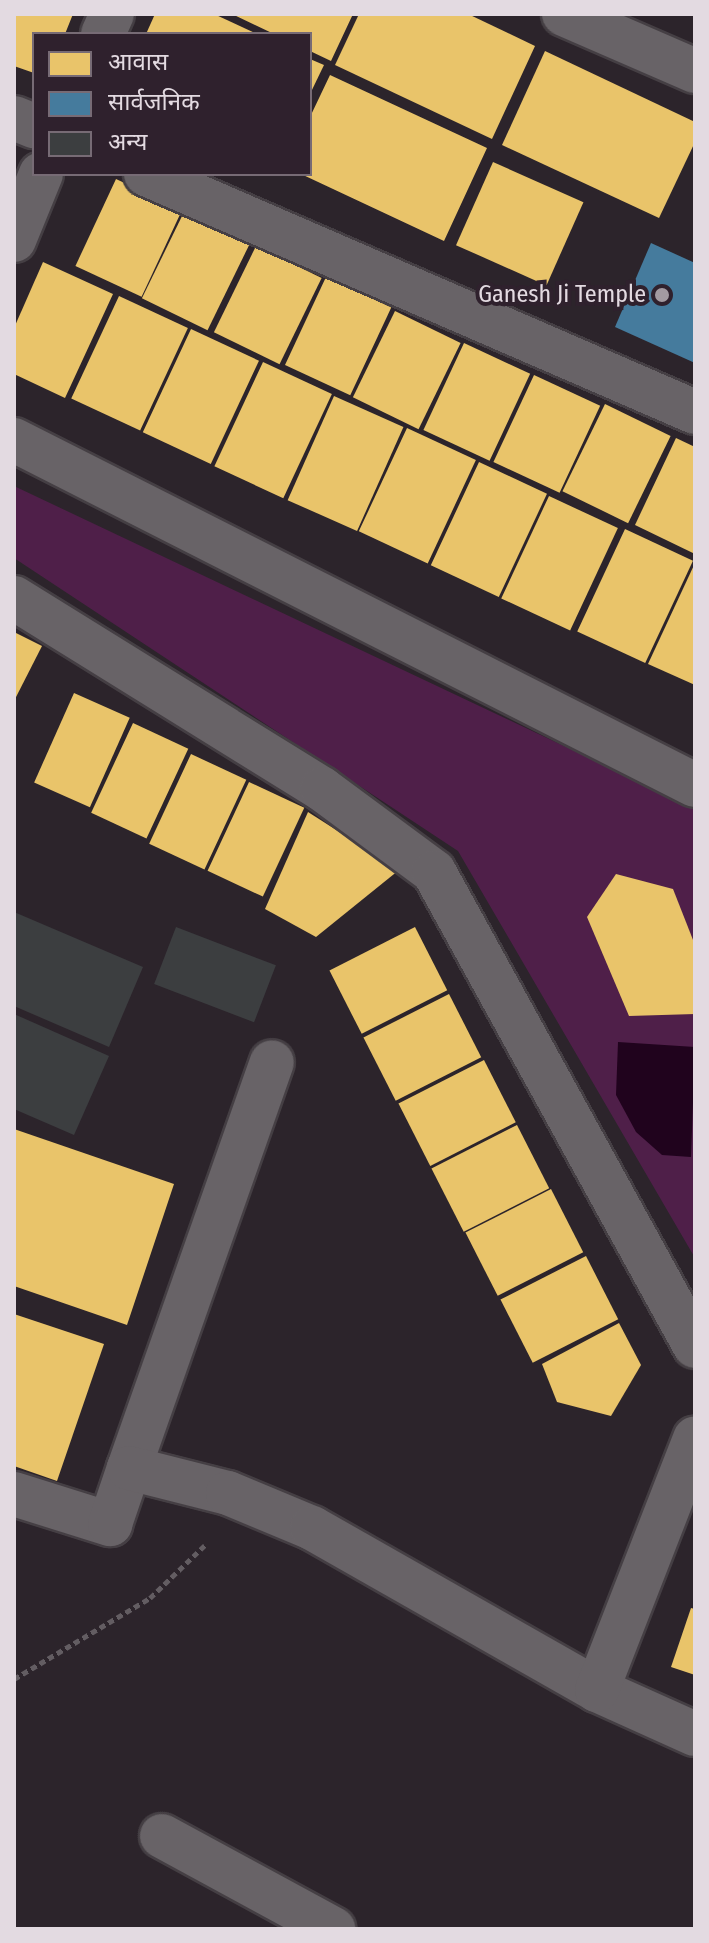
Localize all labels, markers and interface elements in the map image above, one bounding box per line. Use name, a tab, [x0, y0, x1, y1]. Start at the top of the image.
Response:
legend	[32, 32, 312, 176]
text: आवास	[108, 48, 168, 76]
text: सार्वजनिक	[108, 88, 200, 116]
text: अन्य	[108, 128, 147, 156]
place label: Ganesh Ji Temple	[478, 281, 646, 309]
marker: Ganesh Ji Temple	[653, 286, 671, 304]

